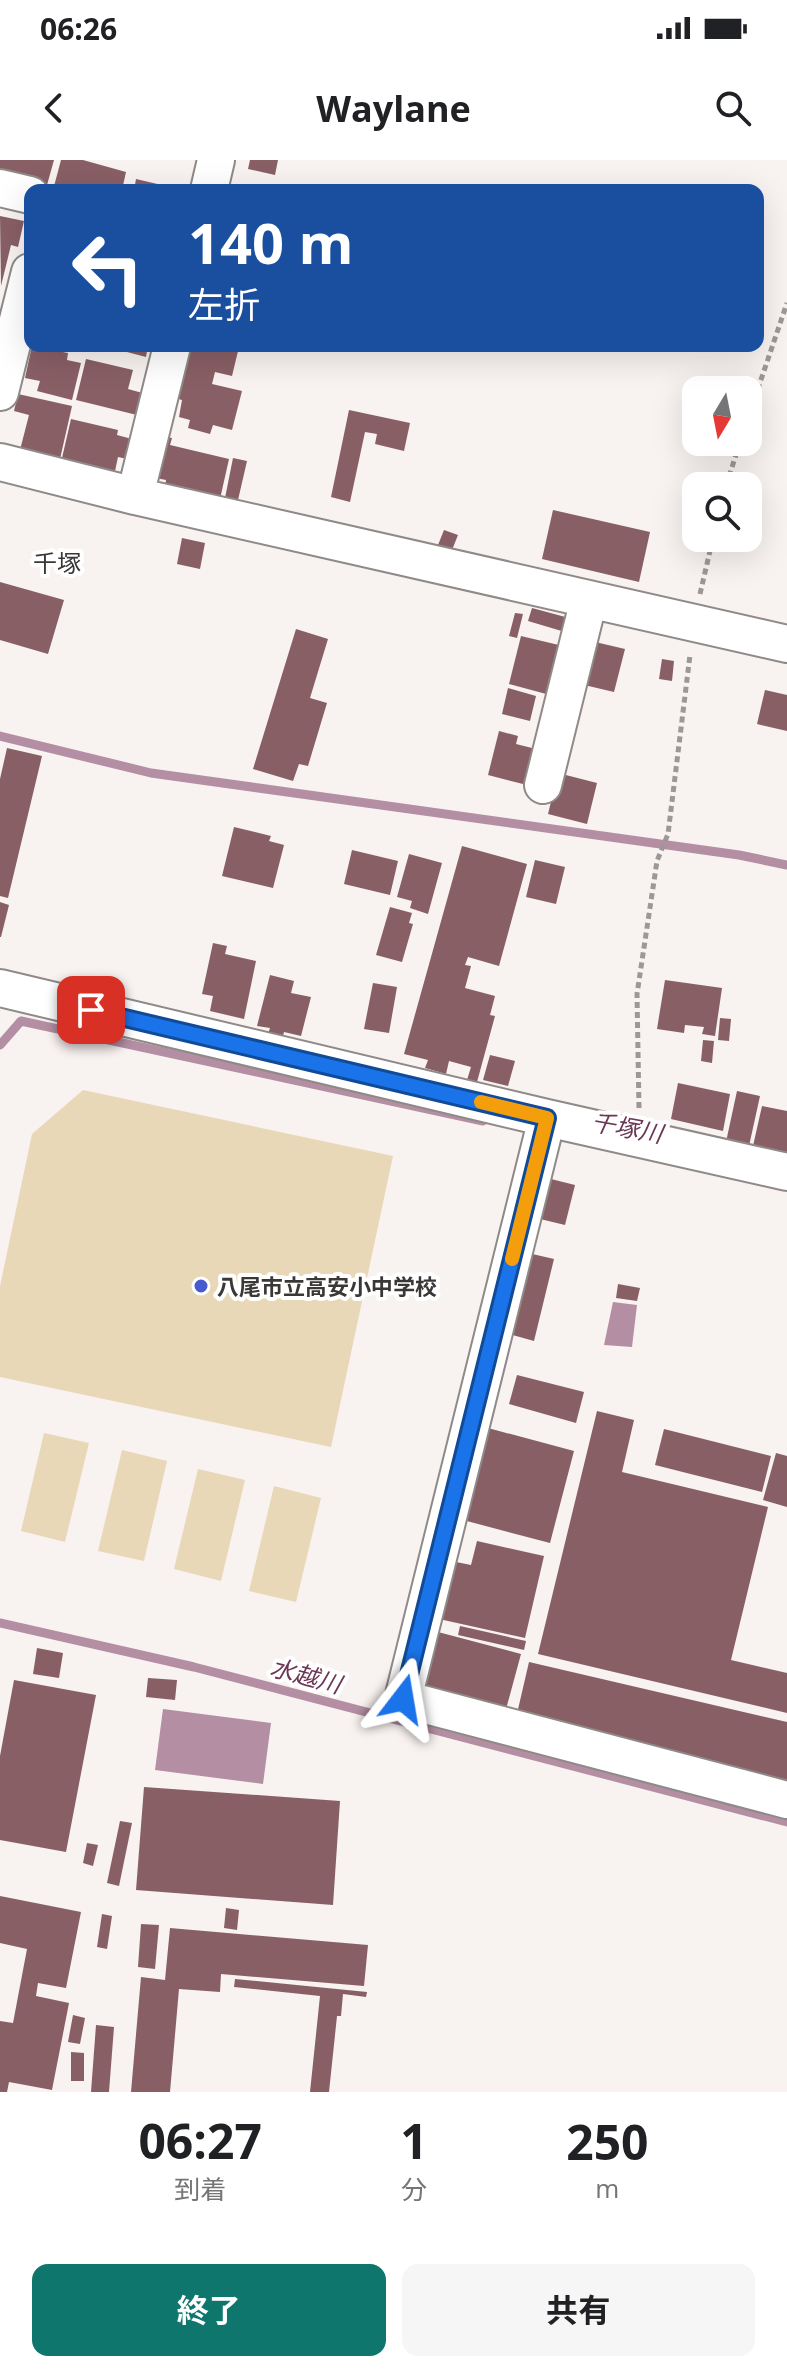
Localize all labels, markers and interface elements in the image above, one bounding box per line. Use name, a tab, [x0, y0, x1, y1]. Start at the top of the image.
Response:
text: 06:26	[40, 8, 117, 49]
text: Waylane	[316, 84, 471, 133]
icon: back	[32, 86, 76, 130]
icon: search	[711, 86, 755, 130]
text: 140 m	[188, 204, 354, 280]
icon: left	[56, 216, 160, 320]
text: 左折	[188, 280, 260, 329]
north arrow	[682, 376, 762, 456]
map controls	[682, 376, 762, 552]
button: search	[682, 472, 762, 552]
district label: 千塚	[33, 546, 81, 579]
pin	[57, 976, 125, 1044]
icon: arrive	[69, 988, 113, 1032]
water label: 千塚川	[589, 1104, 668, 1150]
place label: 八尾市立高安小中学校	[217, 1271, 437, 1301]
marker: 八尾市立高安小中学校	[192, 1277, 210, 1295]
water label: 水越川	[267, 1650, 348, 1701]
position arrow	[361, 1657, 445, 1741]
text: 06:27	[138, 2108, 262, 2173]
text: 1	[400, 2108, 428, 2173]
text: 250	[566, 2109, 649, 2174]
text: m	[595, 2170, 619, 2206]
text: 到着	[174, 2171, 226, 2207]
text: 分	[401, 2171, 427, 2207]
button: 終了	[32, 2264, 386, 2356]
button: 共有	[402, 2264, 755, 2356]

